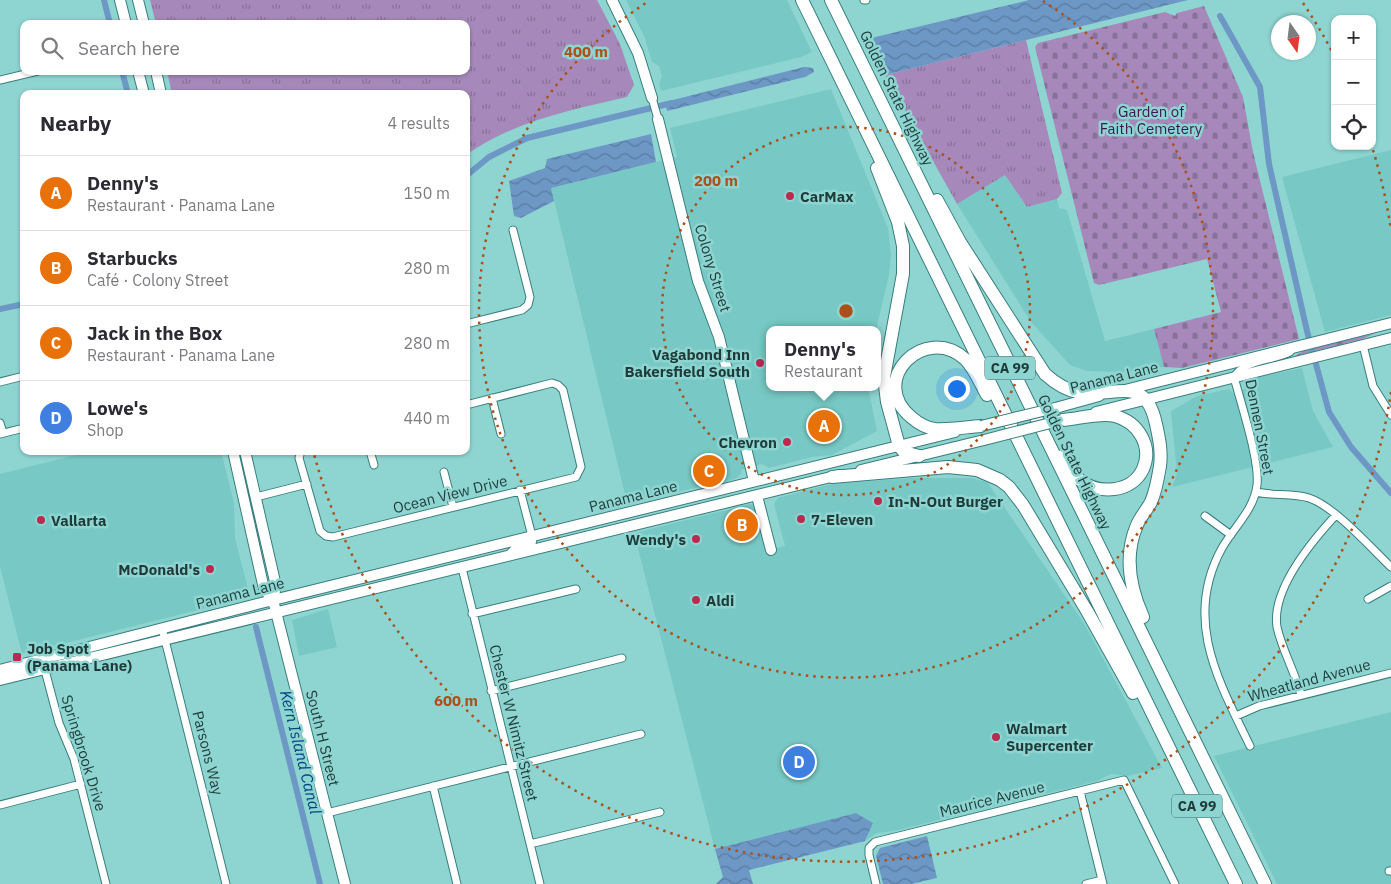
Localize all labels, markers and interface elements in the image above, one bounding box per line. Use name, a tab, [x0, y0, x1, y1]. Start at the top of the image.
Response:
north arrow	[1271, 15, 1316, 60]
map controls	[1331, 15, 1376, 150]
button: +	[1331, 15, 1376, 60]
search box	[20, 20, 470, 75]
street label: Golden State Highway	[856, 27, 938, 169]
icon: search	[38, 34, 66, 62]
text: Search here	[78, 36, 180, 60]
text: 400 m	[564, 42, 608, 61]
button: −	[1331, 60, 1376, 105]
park label: Garden of Faith Cemetery	[1100, 102, 1203, 138]
button: locate	[1331, 105, 1376, 150]
text: Nearby	[40, 109, 111, 137]
text: 4 results	[387, 113, 450, 133]
text: Denny's	[87, 171, 159, 195]
text: 200 m	[694, 171, 738, 190]
text: A	[51, 183, 61, 203]
text: 150 m	[403, 183, 450, 203]
place label: CarMax	[800, 187, 854, 206]
marker: CarMax	[784, 190, 796, 202]
text: Restaurant · Panama Lane	[87, 195, 275, 215]
street label: Colony Street	[691, 222, 735, 314]
text: Starbucks	[87, 246, 178, 270]
text: B	[51, 258, 61, 278]
text: 280 m	[403, 258, 450, 278]
text: Café · Colony Street	[87, 270, 229, 290]
centre of rings	[837, 302, 855, 320]
text: Jack in the Box	[87, 321, 222, 345]
popup	[766, 326, 881, 391]
text: C	[51, 333, 61, 353]
text: 280 m	[403, 333, 450, 353]
text: Denny's	[784, 337, 856, 361]
text: Restaurant · Panama Lane	[87, 345, 275, 365]
place label: Vagabond Inn Bakersfield South	[624, 345, 750, 381]
road number: CA 99	[985, 356, 1035, 379]
marker: Vagabond Inn Bakersfield South	[754, 357, 766, 369]
street label: Panama Lane	[1068, 357, 1160, 397]
text: Restaurant	[784, 361, 863, 381]
your location	[944, 376, 970, 402]
street label: Dennen Street	[1241, 378, 1279, 476]
street label: Golden State Highway	[1034, 391, 1116, 533]
text: Lowe's	[87, 396, 148, 420]
pin: A	[808, 407, 840, 445]
text: D	[50, 408, 62, 428]
text: 440 m	[403, 408, 450, 428]
text: Shop	[87, 420, 124, 440]
place label: Chevron	[719, 433, 777, 452]
marker: Chevron	[781, 436, 793, 448]
pin: C	[693, 452, 725, 490]
street label: Ocean View Drive	[391, 471, 509, 517]
street label: Panama Lane	[587, 476, 679, 516]
place label: In-N-Out Burger	[888, 492, 1003, 511]
marker: In-N-Out Burger	[872, 495, 884, 507]
pin: B	[726, 506, 758, 544]
place label: 7-Eleven	[811, 510, 873, 529]
place label: Vallarta	[51, 511, 107, 530]
marker: 7-Eleven	[795, 513, 807, 525]
marker: Vallarta	[35, 514, 47, 526]
place label: Wendy's	[625, 530, 686, 549]
marker: Wendy's	[690, 533, 702, 545]
place label: McDonald's	[118, 560, 200, 579]
marker: McDonald's	[204, 563, 216, 575]
street label: Panama Lane	[194, 573, 286, 613]
place label: Aldi	[706, 591, 734, 610]
marker: Aldi	[690, 594, 702, 606]
place label: Job Spot (Panama Lane)	[27, 639, 132, 675]
street label: Chester W Nimitz Street	[485, 643, 543, 803]
marker: Job Spot (Panama Lane)	[11, 651, 23, 663]
street label: Wheatland Avenue	[1246, 654, 1372, 706]
water label: Kern Island Canal	[276, 688, 326, 817]
street label: South H Street	[302, 688, 344, 788]
text: 600 m	[434, 691, 478, 710]
street label: Springbrook Drive	[57, 693, 111, 813]
street label: Parsons Way	[188, 709, 228, 798]
place label: Walmart Supercenter	[1006, 719, 1093, 755]
marker: Walmart Supercenter	[990, 731, 1002, 743]
pin: D	[783, 743, 815, 781]
street label: Maurice Avenue	[938, 777, 1046, 821]
road number: CA 99	[1172, 794, 1222, 818]

